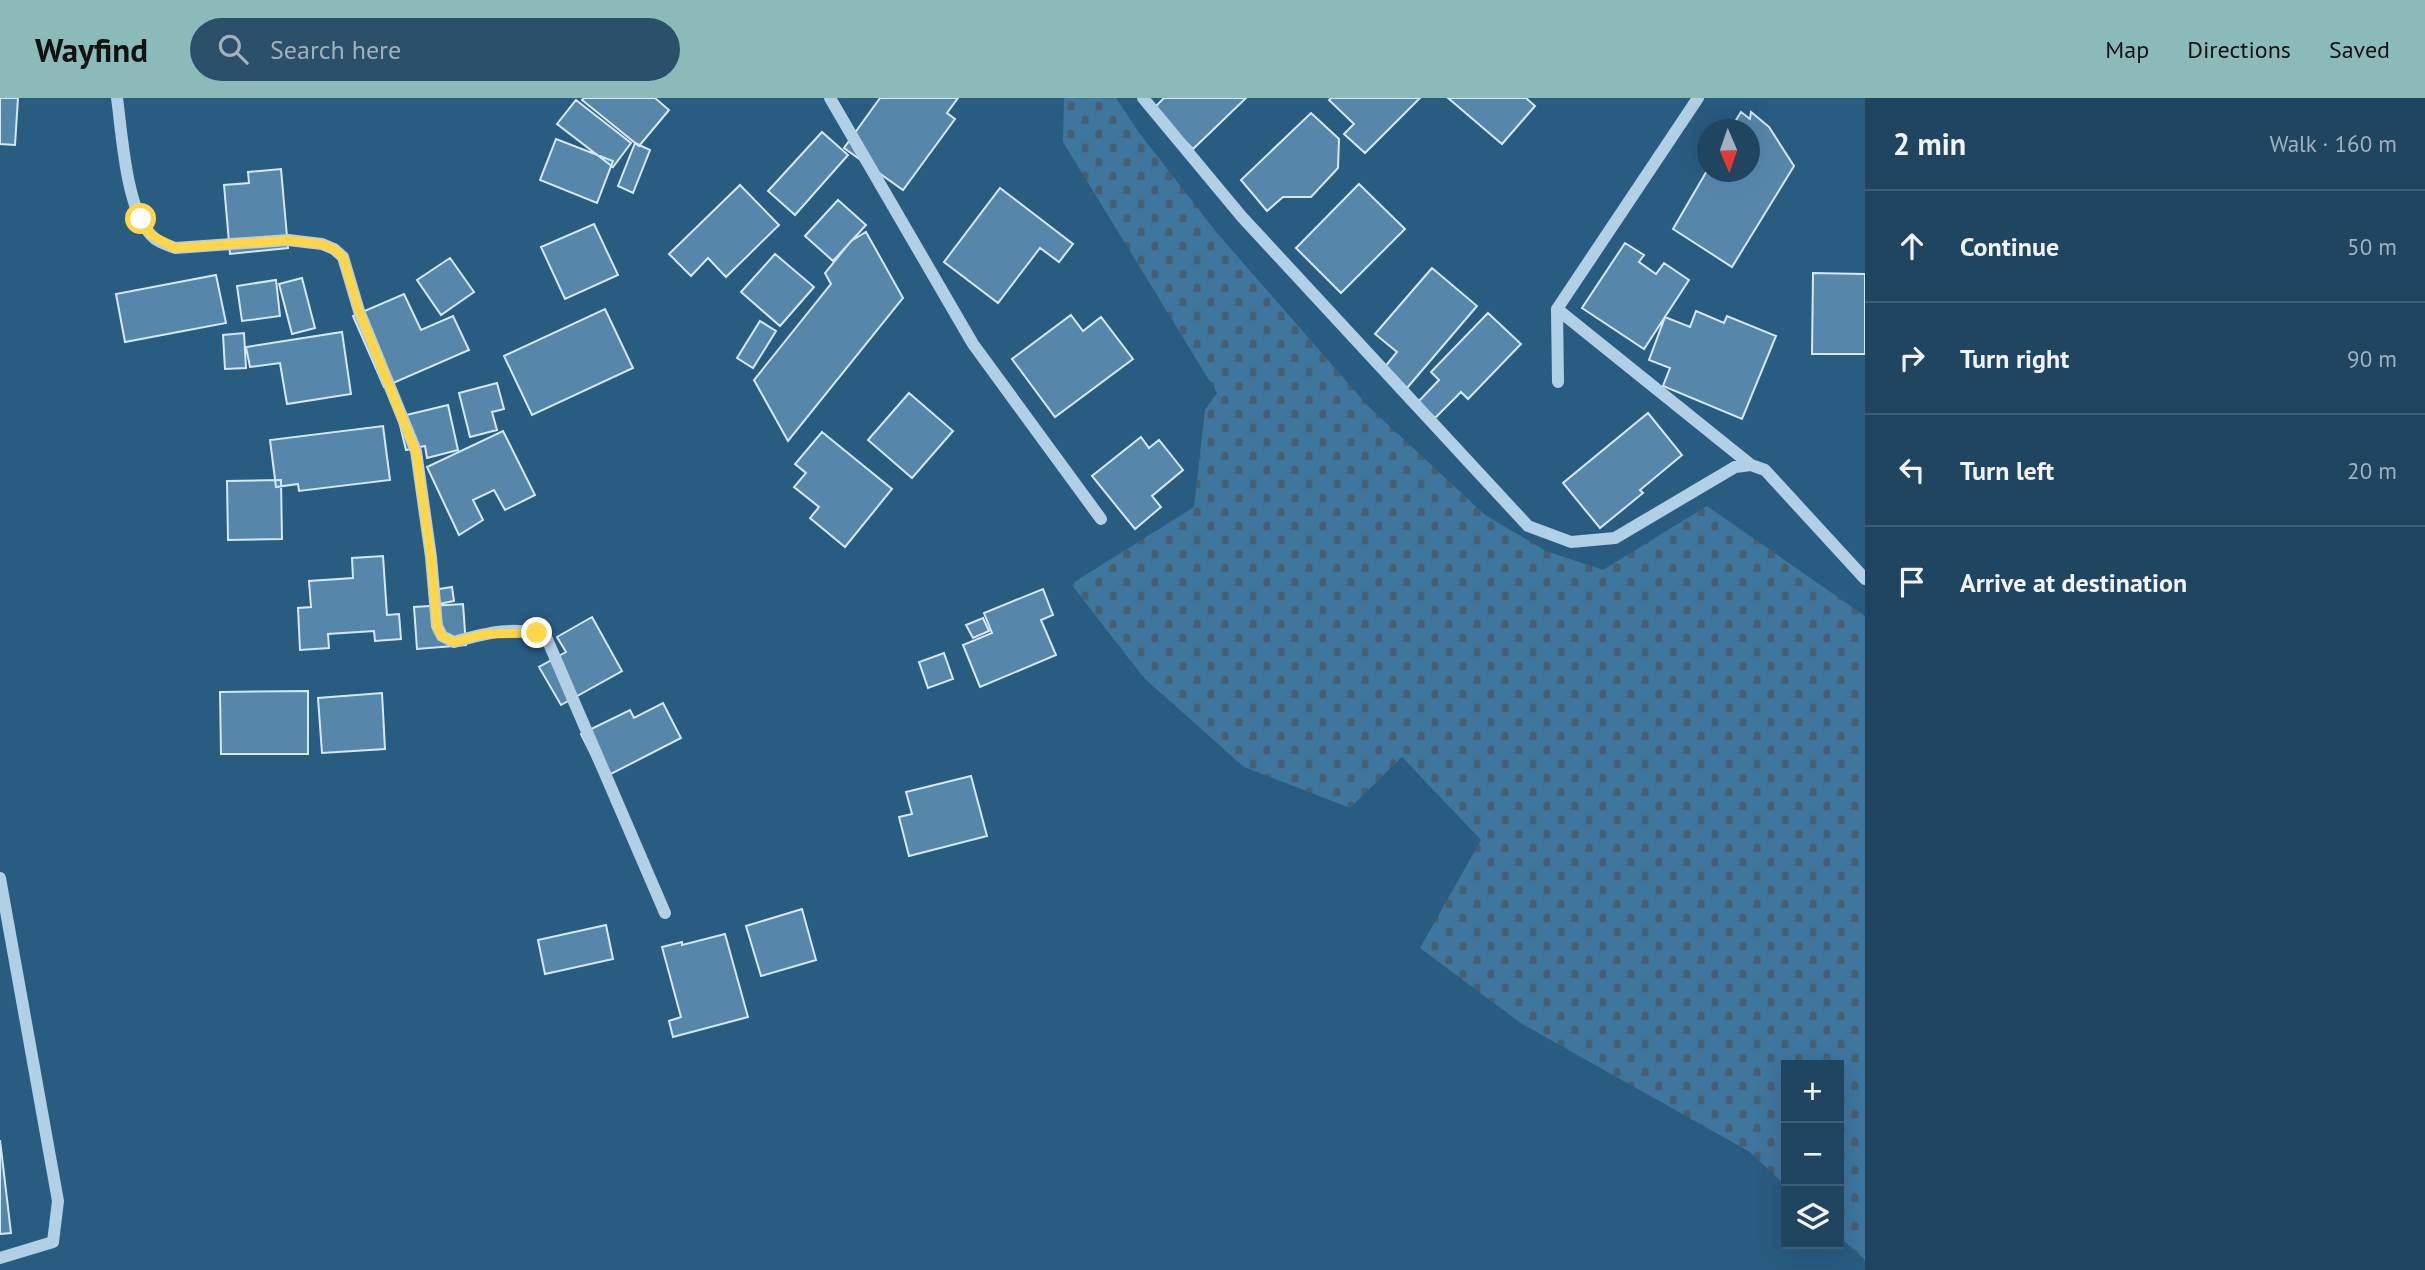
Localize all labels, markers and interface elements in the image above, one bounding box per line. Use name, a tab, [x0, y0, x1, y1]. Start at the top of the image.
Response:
search box	[190, 18, 680, 81]
text: Wayfind	[35, 28, 148, 71]
icon: search	[214, 30, 252, 68]
text: Search here	[270, 33, 401, 66]
text: Map	[2105, 34, 2149, 65]
text: Directions	[2187, 34, 2291, 65]
text: Saved	[2329, 34, 2390, 65]
north arrow	[1697, 119, 1760, 182]
text: 2 min	[1893, 124, 1966, 163]
text: Walk · 160 m	[2270, 129, 2397, 158]
route start	[125, 203, 156, 234]
icon: ahead	[1893, 227, 1931, 265]
text: Continue	[1960, 230, 2059, 263]
text: 50 m	[2347, 232, 2397, 261]
icon: right	[1893, 339, 1931, 377]
text: Turn right	[1960, 342, 2069, 375]
text: 90 m	[2347, 344, 2397, 373]
icon: left	[1893, 451, 1931, 489]
text: Turn left	[1960, 454, 2054, 487]
text: 20 m	[2347, 456, 2397, 485]
icon: arrive	[1893, 563, 1931, 601]
text: Arrive at destination	[1960, 566, 2187, 599]
route end	[521, 617, 552, 648]
map controls	[1781, 1060, 1844, 1249]
button: +	[1781, 1060, 1844, 1123]
button: −	[1781, 1123, 1844, 1186]
button: layers	[1781, 1186, 1844, 1249]

